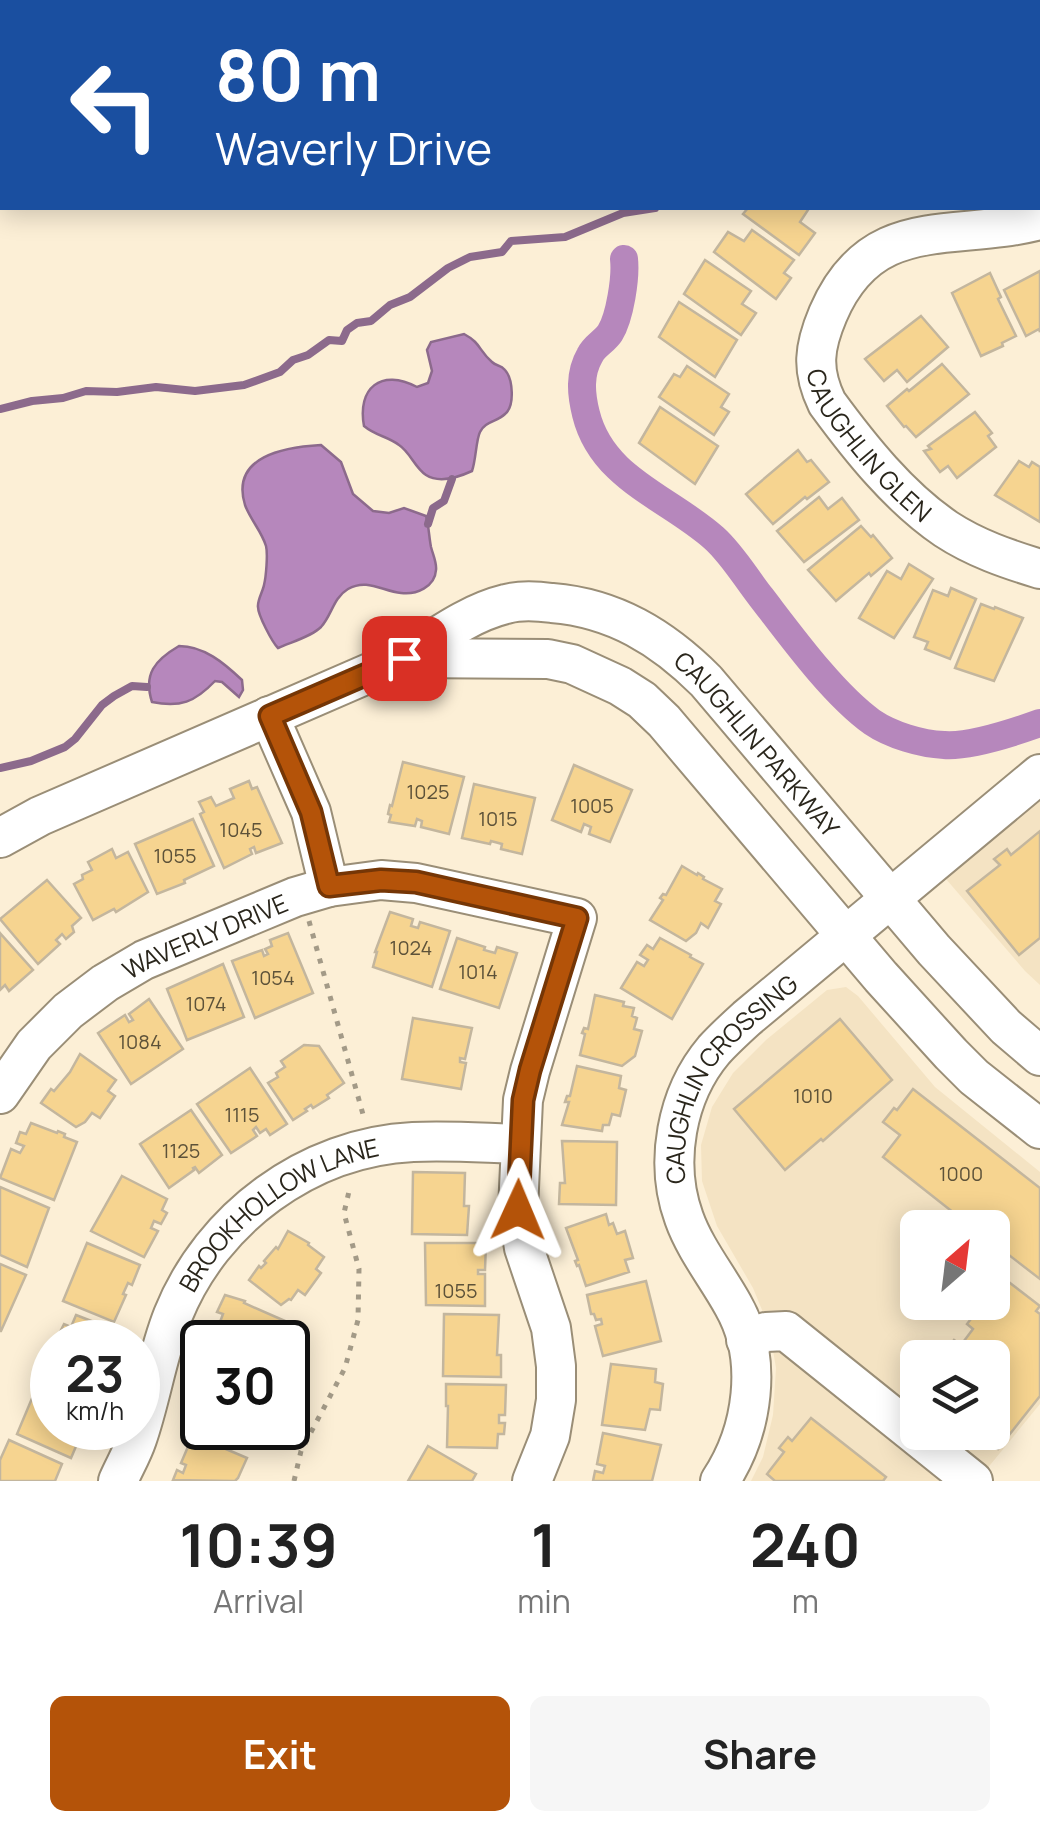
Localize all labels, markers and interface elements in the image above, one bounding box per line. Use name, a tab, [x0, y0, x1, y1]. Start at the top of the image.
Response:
text: 80 m	[215, 26, 381, 122]
icon: left	[50, 40, 180, 170]
text: Waverly Drive	[215, 117, 492, 179]
street label: CAUGHLIN GLEN	[799, 366, 940, 529]
pin	[362, 616, 447, 701]
icon: arrive	[377, 631, 432, 686]
street label: CAUGHLIN PARKWAY	[667, 643, 848, 844]
house number: 1025	[407, 778, 449, 805]
house number: 1005	[570, 792, 614, 819]
house number: 1015	[478, 805, 518, 832]
house number: 1045	[219, 816, 263, 843]
house number: 1055	[153, 842, 197, 869]
street label: WAVERLY DRIVE	[115, 885, 293, 987]
house number: 1024	[390, 934, 432, 961]
house number: 1014	[458, 958, 498, 985]
house number: 1054	[251, 964, 295, 991]
street label: CAUGHLIN CROSSING	[657, 966, 805, 1185]
house number: 1074	[185, 990, 227, 1017]
house number: 1084	[118, 1028, 162, 1055]
house number: 1010	[793, 1082, 833, 1109]
house number: 1115	[225, 1101, 259, 1128]
street label: BROOKHOLLOW LANE	[170, 1129, 382, 1298]
house number: 1125	[162, 1137, 200, 1164]
position arrow	[466, 1158, 570, 1262]
house number: 1000	[939, 1160, 983, 1187]
north arrow	[900, 1210, 1010, 1320]
map controls	[900, 1210, 1010, 1450]
house number: 1055	[434, 1277, 478, 1304]
speed limit sign: 30	[180, 1320, 310, 1450]
text: 23	[66, 1339, 124, 1407]
button: layers	[900, 1340, 1010, 1450]
text: km/h	[66, 1393, 124, 1428]
text: 10:39	[179, 1503, 338, 1585]
text: 1	[531, 1503, 557, 1585]
text: 240	[750, 1503, 861, 1585]
text: Arrival	[213, 1579, 304, 1623]
text: min	[517, 1579, 571, 1623]
text: m	[792, 1579, 819, 1623]
button: Exit	[50, 1696, 510, 1811]
button: Share	[530, 1696, 990, 1811]

